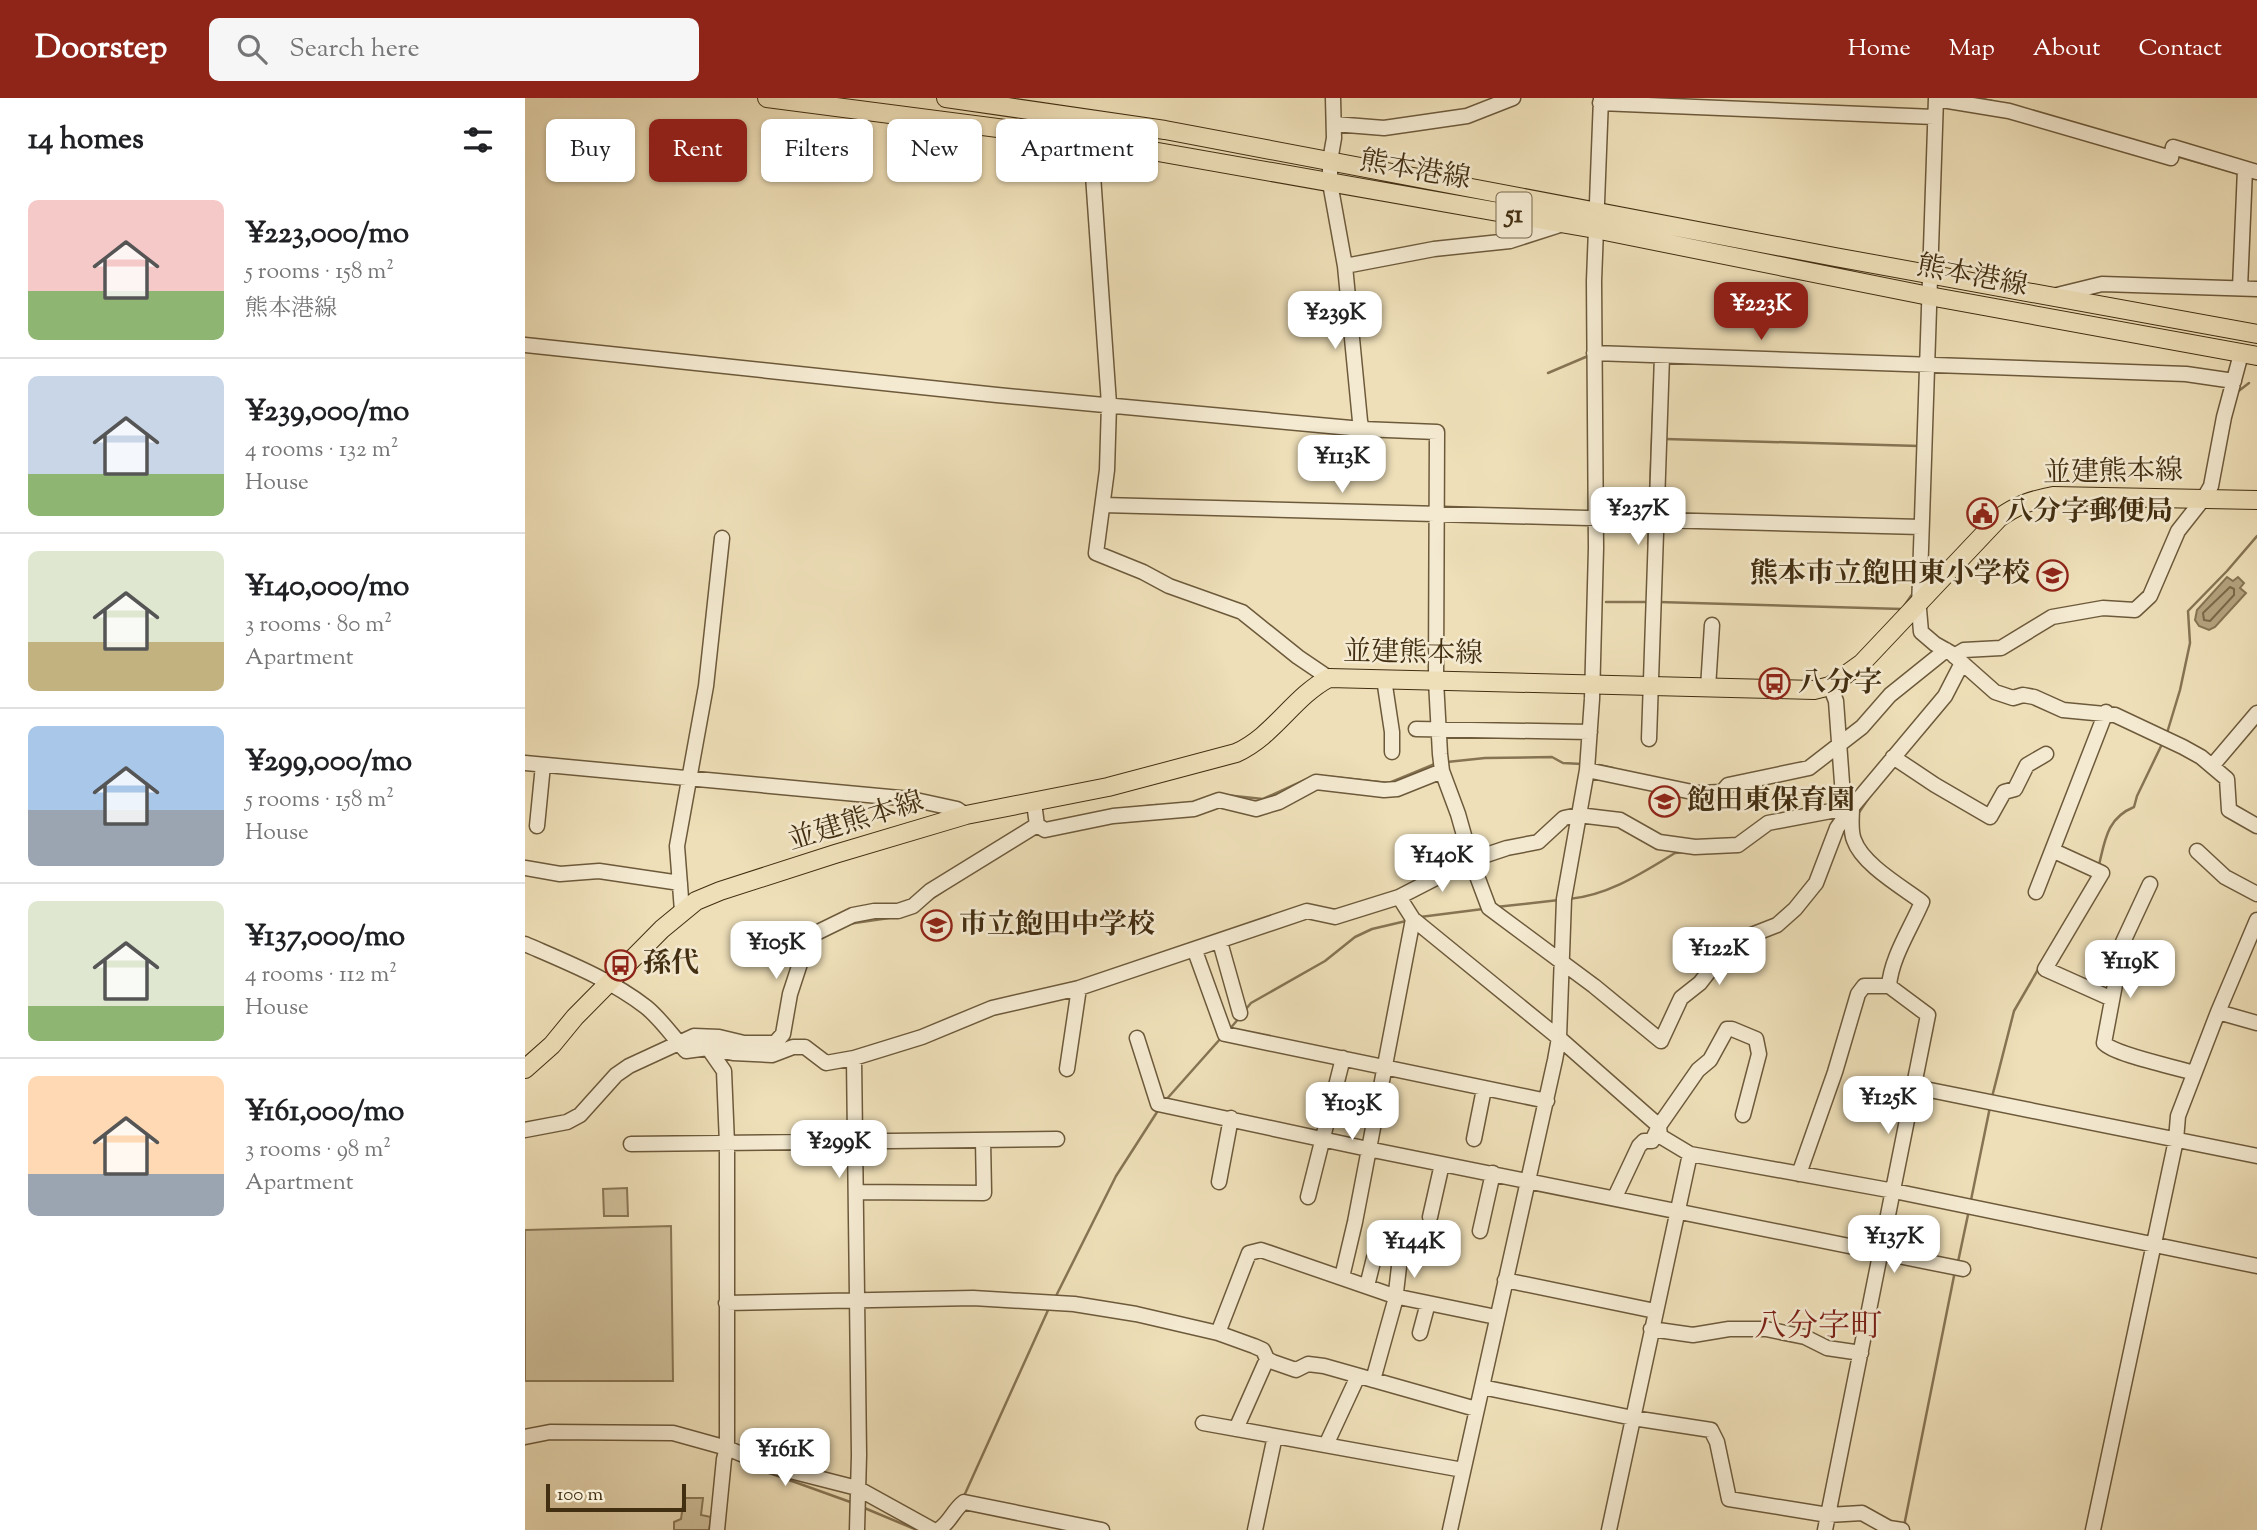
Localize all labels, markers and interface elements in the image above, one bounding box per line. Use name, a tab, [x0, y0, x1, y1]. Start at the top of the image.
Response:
search box	[209, 18, 699, 81]
text: Doorstep	[35, 25, 167, 73]
icon: search	[233, 30, 271, 68]
text: Search here	[289, 31, 420, 68]
text: Home	[1848, 32, 1911, 66]
text: Map	[1949, 32, 1995, 66]
text: About	[2033, 32, 2100, 66]
text: Contact	[2138, 32, 2222, 66]
text: 14 homes	[28, 119, 144, 162]
chip: Buy	[546, 119, 635, 182]
chip: Rent	[649, 119, 747, 182]
chip: Filters	[761, 119, 873, 182]
chip: New	[887, 119, 982, 182]
chip: Apartment	[996, 119, 1158, 182]
icon: filters	[459, 121, 497, 159]
street label: 熊本港線	[1356, 142, 1474, 200]
road number: 51	[1497, 192, 1531, 238]
text: ¥223,000/mo	[245, 213, 409, 256]
icon: home	[84, 228, 168, 312]
street label: 熊本港線	[1913, 247, 2031, 307]
text: 5 rooms · 158 m²	[245, 256, 394, 289]
pin: ¥223K	[1712, 282, 1810, 342]
text: ¥223K	[1730, 288, 1792, 321]
pin: ¥239K	[1286, 292, 1384, 351]
text: 熊本港線	[245, 293, 337, 326]
text: ¥239K	[1304, 297, 1366, 330]
text: ¥239,000/mo	[245, 391, 409, 434]
icon: home	[84, 404, 168, 488]
text: 4 rooms · 132 m²	[245, 434, 398, 467]
pin: ¥113K	[1293, 436, 1391, 495]
text: ¥113K	[1314, 441, 1370, 474]
street label: 並建熊本線	[2043, 452, 2183, 494]
text: House	[245, 467, 309, 500]
pin: ¥237K	[1589, 488, 1687, 547]
text: ¥237K	[1607, 493, 1669, 526]
place label: 八分字郵便局	[2005, 493, 2173, 533]
public building icon: 八分字郵便局	[1965, 496, 1999, 530]
place label: 熊本市立飽田東小学校	[1750, 555, 2030, 595]
school or university icon: 熊本市立飽田東小学校	[2036, 558, 2070, 592]
text: ¥140,000/mo	[245, 566, 409, 609]
icon: home	[84, 579, 168, 663]
text: 3 rooms · 80 m²	[245, 609, 392, 642]
street label: 並建熊本線	[1343, 633, 1483, 675]
text: Apartment	[245, 642, 354, 675]
place label: 八分字	[1798, 664, 1882, 704]
bus stop icon: 八分字	[1758, 667, 1792, 701]
text: ¥299,000/mo	[245, 741, 412, 784]
icon: home	[84, 754, 168, 838]
street label: 並建熊本線	[783, 782, 929, 862]
place label: 飽田東保育園	[1687, 782, 1855, 822]
text: 5 rooms · 158 m²	[245, 784, 394, 817]
school or university icon: 飽田東保育園	[1647, 785, 1681, 819]
text: House	[245, 817, 309, 850]
pin: ¥140K	[1393, 834, 1491, 894]
text: ¥140K	[1411, 840, 1473, 873]
place label: 市立飽田中学校	[959, 906, 1155, 946]
school or university icon: 市立飽田中学校	[919, 909, 953, 943]
text: ¥137,000/mo	[245, 916, 405, 959]
pin: ¥105K	[727, 922, 825, 981]
text: ¥105K	[746, 927, 806, 960]
pin: ¥122K	[1670, 928, 1768, 987]
icon: home	[84, 929, 168, 1013]
text: ¥122K	[1689, 933, 1749, 966]
pin: ¥119K	[2081, 940, 2179, 1000]
place label: 孫代	[643, 945, 699, 985]
text: ¥119K	[2101, 946, 2159, 979]
bus stop icon: 孫代	[603, 948, 637, 982]
text: 4 rooms · 112 m²	[245, 959, 397, 992]
text: House	[245, 992, 309, 1025]
pin: ¥125K	[1839, 1076, 1937, 1136]
pin: ¥103K	[1303, 1082, 1401, 1142]
text: ¥125K	[1859, 1082, 1917, 1115]
text: ¥103K	[1322, 1088, 1382, 1121]
text: ¥161,000/mo	[245, 1091, 404, 1134]
icon: home	[84, 1104, 168, 1188]
pin: ¥299K	[790, 1121, 888, 1180]
text: ¥299K	[807, 1126, 871, 1159]
text: 3 rooms · 98 m²	[245, 1134, 391, 1167]
text: Apartment	[245, 1167, 354, 1200]
pin: ¥137K	[1845, 1216, 1943, 1275]
pin: ¥144K	[1365, 1220, 1463, 1280]
text: ¥137K	[1864, 1221, 1924, 1254]
text: ¥144K	[1383, 1226, 1445, 1259]
district label: 八分字町	[1754, 1305, 1882, 1351]
pin: ¥161K	[736, 1428, 834, 1488]
text: ¥161K	[756, 1434, 814, 1467]
scale bar	[546, 1481, 686, 1513]
text: 100 m	[557, 1482, 603, 1509]

